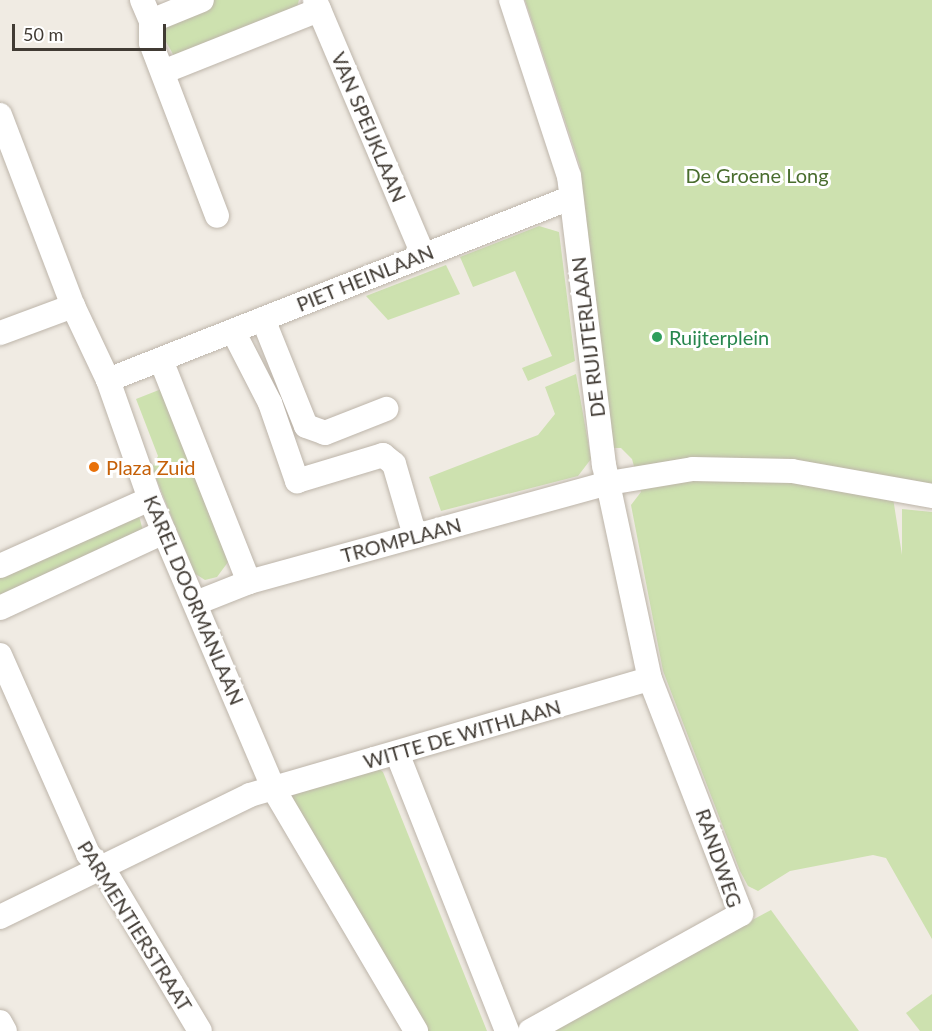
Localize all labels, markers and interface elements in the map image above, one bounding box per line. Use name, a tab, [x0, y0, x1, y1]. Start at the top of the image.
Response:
scale bar	[15, 12, 170, 50]
text: 50 m	[23, 23, 63, 45]
street label: VAN SPEIJKLAAN	[327, 48, 411, 206]
park label: De Groene Long	[685, 163, 829, 187]
street label: PIET HEINLAAN	[293, 239, 437, 317]
street label: DE RUIJTERLAAN	[566, 255, 610, 419]
place label: Ruijterplein	[669, 325, 769, 349]
marker: Ruijterplein	[650, 330, 664, 344]
place label: Plaza Zuid	[106, 455, 195, 479]
marker: Plaza Zuid	[87, 460, 101, 474]
street label: KAREL DOORMANLAAN	[139, 491, 249, 709]
street label: TROMPLAAN	[338, 512, 464, 568]
street label: WITTE DE WITHLAAN	[360, 694, 564, 774]
street label: RANDWEG	[691, 805, 747, 911]
street label: PARMENTIERSTRAAT	[73, 836, 197, 1016]

